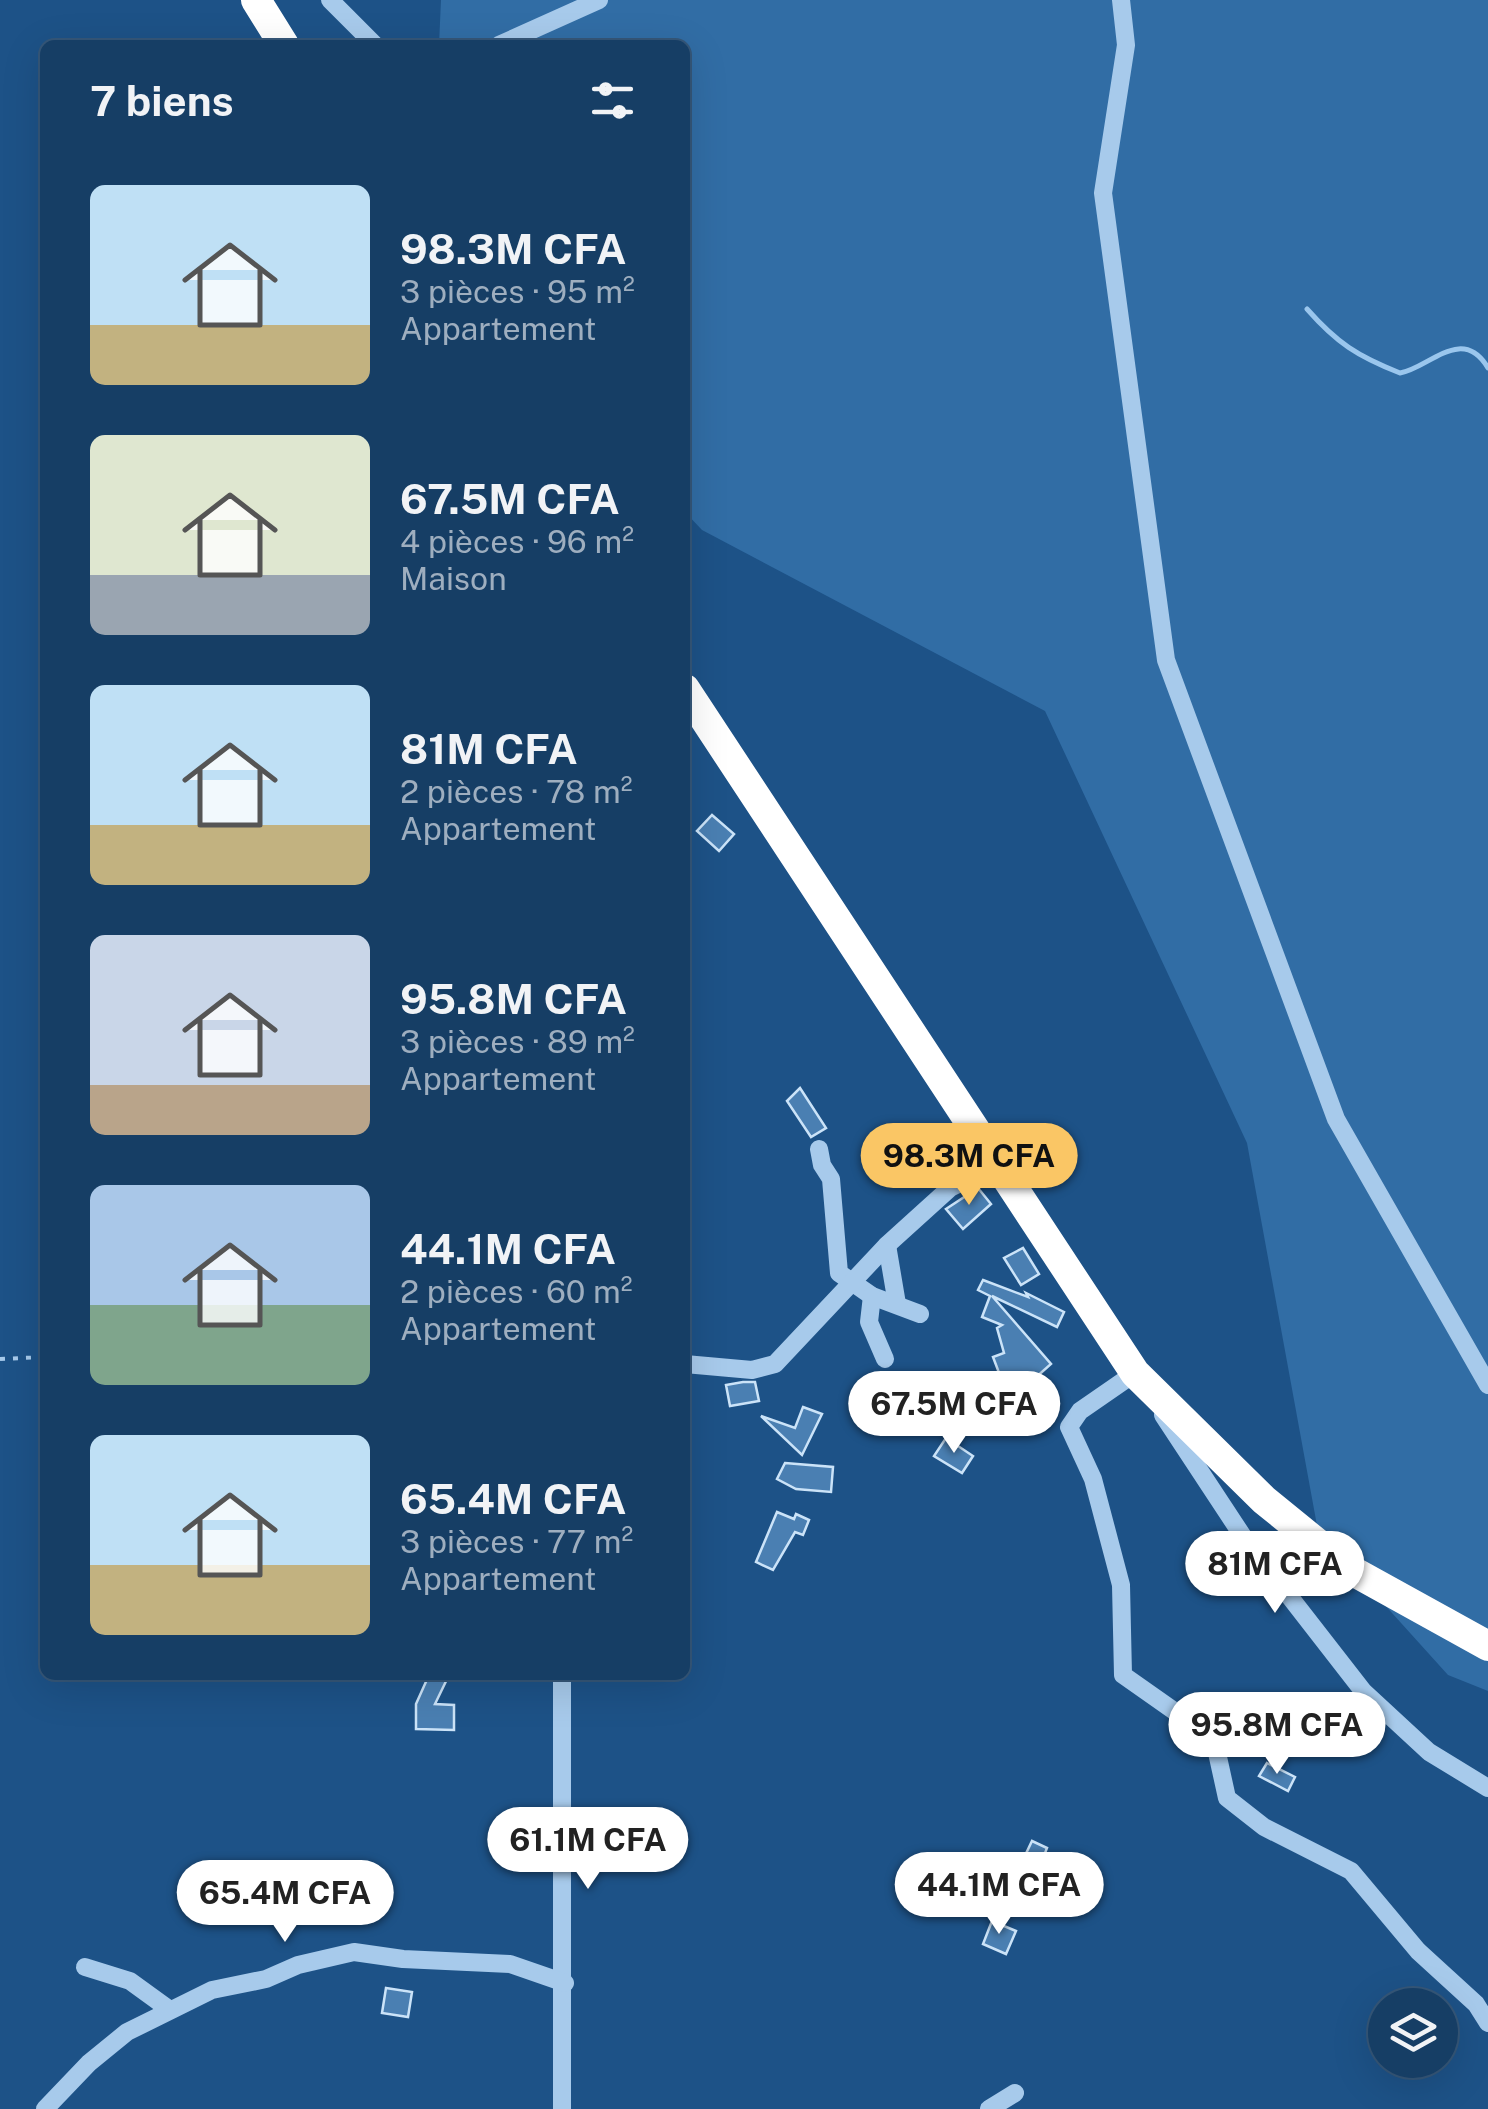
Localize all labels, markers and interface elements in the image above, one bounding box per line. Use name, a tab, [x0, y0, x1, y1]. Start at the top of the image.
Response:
icon: filters	[585, 73, 640, 128]
text: 7 biens	[90, 76, 234, 125]
text: 98.3M CFA	[400, 224, 627, 273]
icon: home	[170, 225, 290, 345]
text: 3 pièces · 95 m²	[400, 273, 635, 310]
text: Appartement	[400, 310, 597, 347]
text: 67.5M CFA	[400, 474, 620, 523]
icon: home	[170, 475, 290, 595]
text: 4 pièces · 96 m²	[400, 523, 634, 560]
text: Maison	[400, 560, 507, 597]
text: 81M CFA	[400, 724, 578, 773]
icon: home	[170, 725, 290, 845]
text: 2 pièces · 78 m²	[400, 773, 633, 810]
text: Appartement	[400, 810, 597, 847]
text: 95.8M CFA	[400, 974, 627, 1023]
icon: home	[170, 975, 290, 1095]
text: 3 pièces · 89 m²	[400, 1023, 635, 1060]
text: Appartement	[400, 1060, 597, 1097]
pin: 98.3M CFA	[855, 1123, 1083, 1208]
text: 98.3M CFA	[883, 1137, 1055, 1174]
text: 44.1M CFA	[400, 1224, 616, 1273]
icon: home	[170, 1225, 290, 1345]
text: 2 pièces · 60 m²	[400, 1273, 633, 1310]
text: Appartement	[400, 1310, 597, 1347]
pin: 67.5M CFA	[840, 1371, 1068, 1456]
text: 67.5M CFA	[870, 1385, 1038, 1422]
text: 65.4M CFA	[400, 1474, 626, 1523]
icon: home	[170, 1475, 290, 1595]
text: 3 pièces · 77 m²	[400, 1523, 633, 1560]
pin: 81M CFA	[1183, 1531, 1367, 1616]
text: 81M CFA	[1207, 1545, 1343, 1582]
text: Appartement	[400, 1560, 597, 1597]
pin: 95.8M CFA	[1163, 1692, 1391, 1777]
text: 95.8M CFA	[1190, 1706, 1364, 1743]
pin: 61.1M CFA	[474, 1807, 702, 1892]
text: 61.1M CFA	[509, 1821, 667, 1858]
pin: 44.1M CFA	[885, 1852, 1113, 1937]
pin: 65.4M CFA	[171, 1860, 399, 1945]
text: 44.1M CFA	[917, 1866, 1081, 1903]
text: 65.4M CFA	[199, 1874, 371, 1911]
map controls	[1368, 1988, 1458, 2078]
button: layers	[1368, 1988, 1458, 2078]

